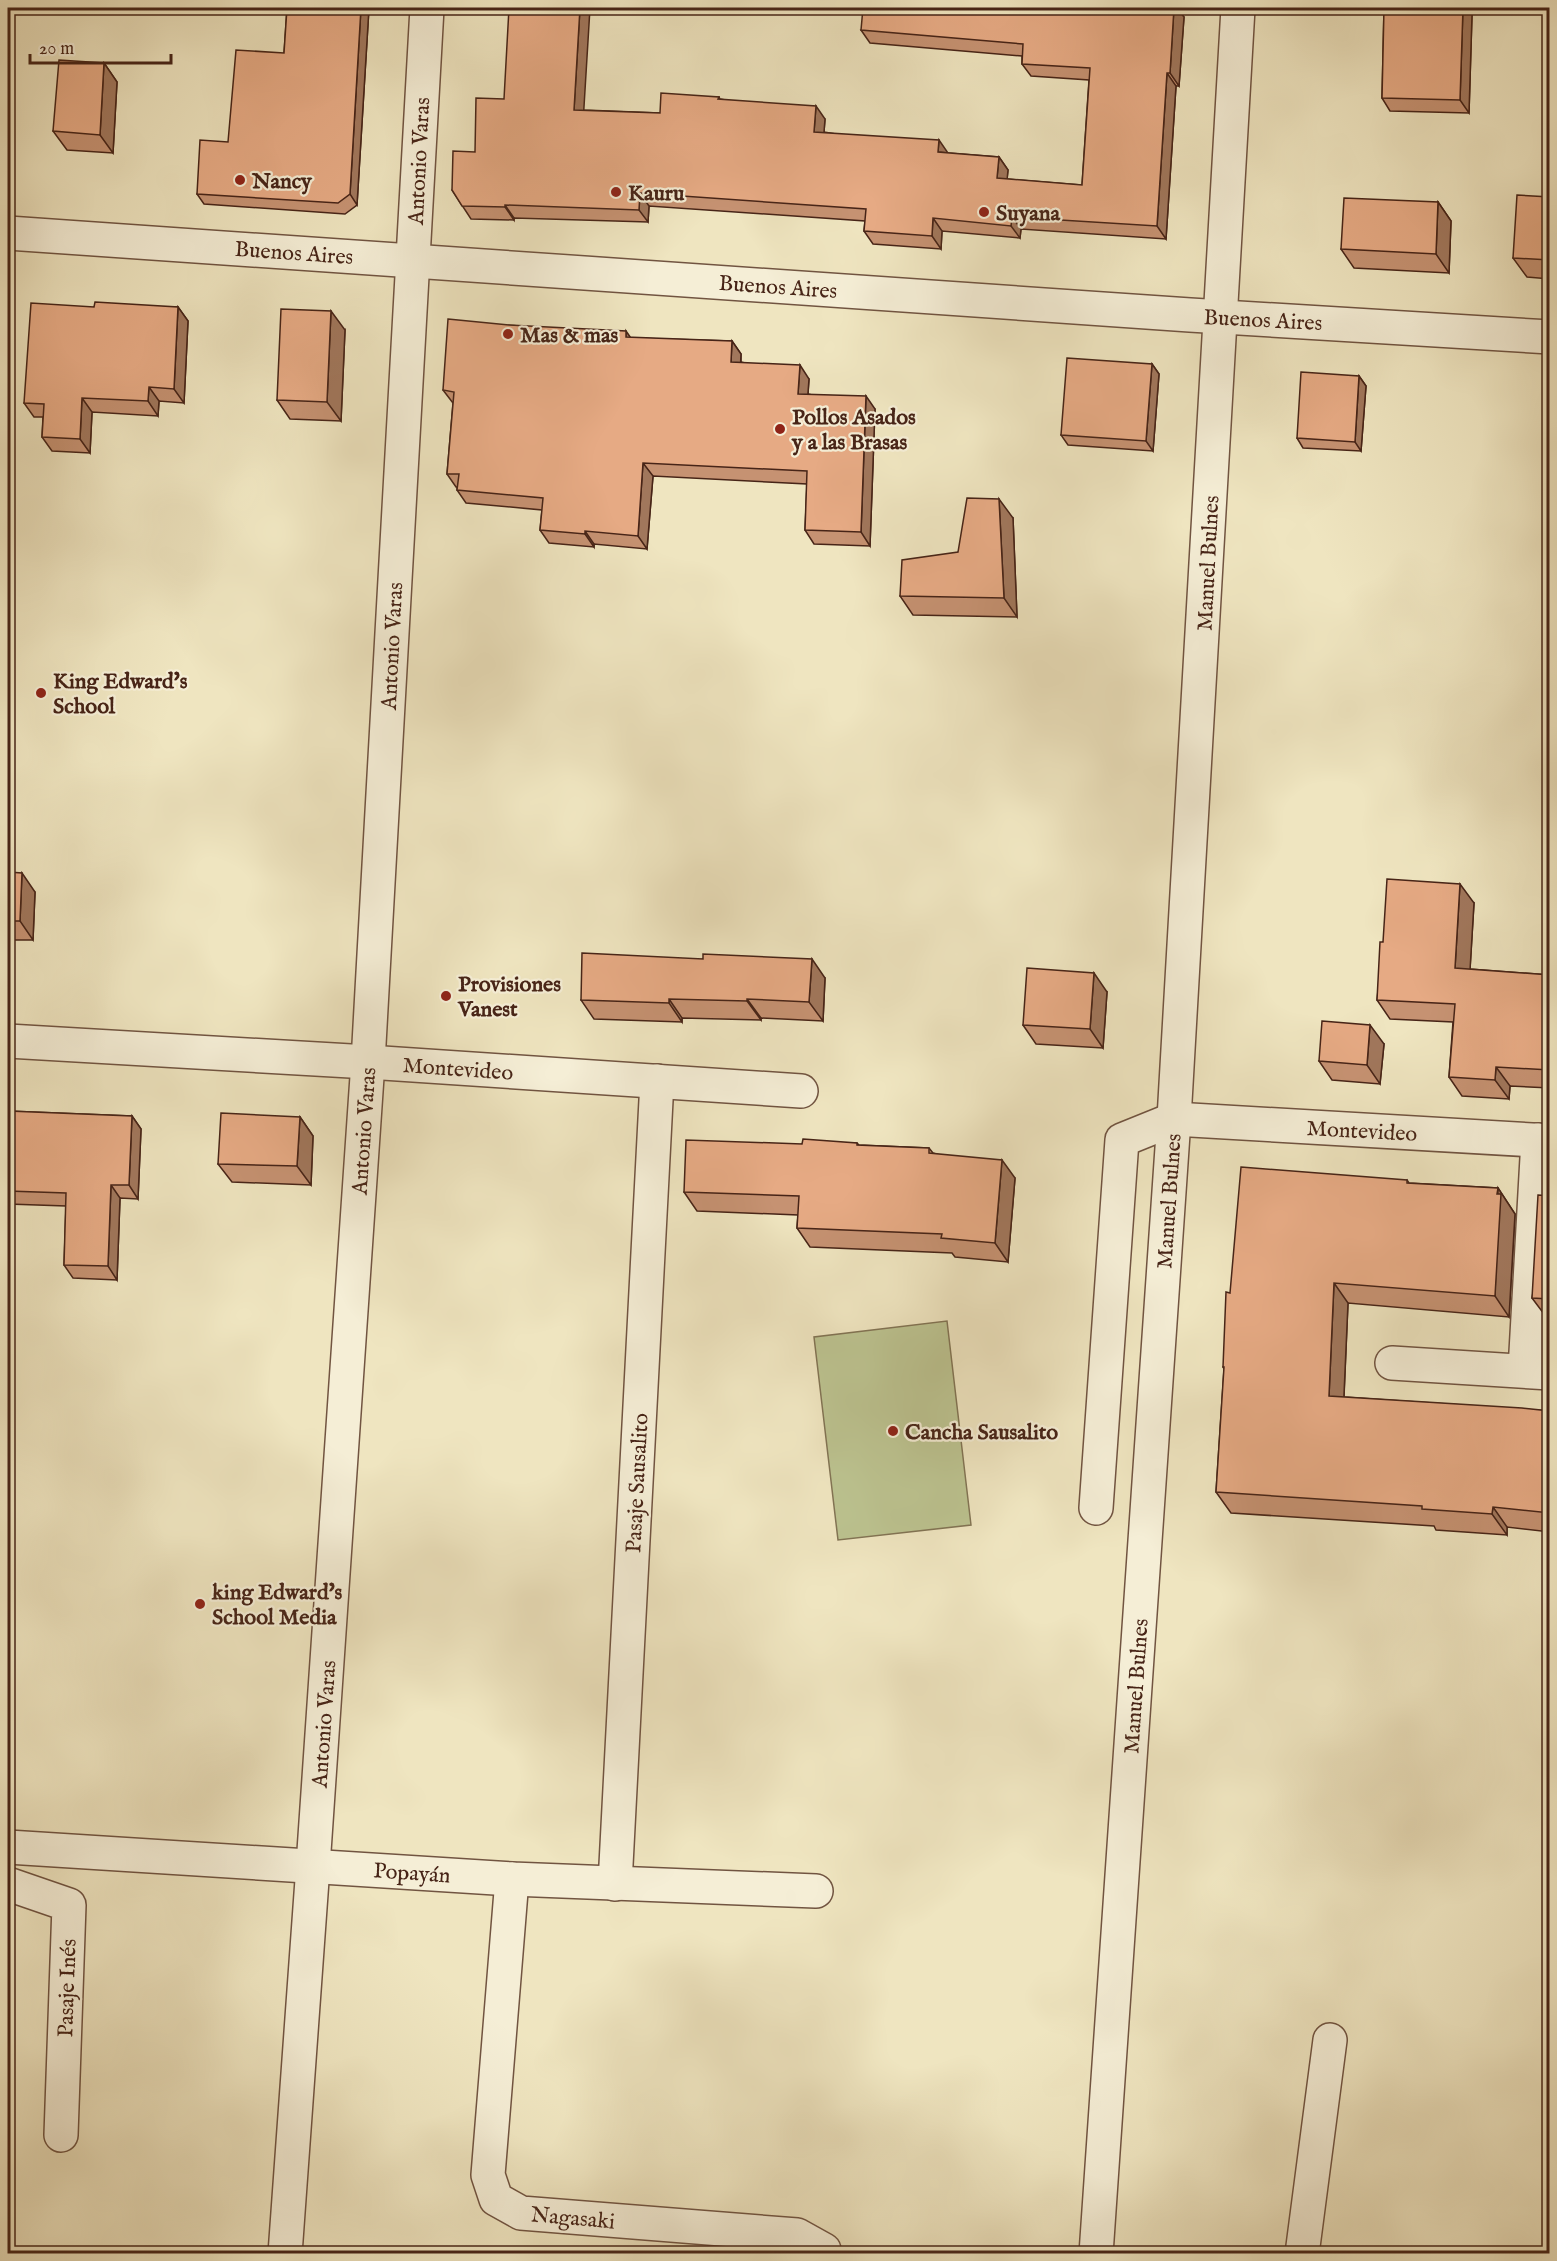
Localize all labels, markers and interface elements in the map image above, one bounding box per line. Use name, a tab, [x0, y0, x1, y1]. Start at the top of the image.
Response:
scale bar	[30, 27, 171, 65]
text: 20 m	[39, 38, 74, 61]
street label: Antonio Varas	[403, 97, 437, 227]
place label: Nancy	[251, 168, 313, 196]
marker: Nancy	[233, 173, 247, 187]
place label: Kauru	[628, 180, 685, 208]
marker: Kauru	[609, 185, 623, 199]
place label: Suyana	[996, 200, 1061, 228]
marker: Suyana	[977, 205, 991, 219]
street label: Buenos Aires	[234, 236, 354, 272]
street label: Buenos Aires	[718, 270, 838, 306]
street label: Buenos Aires	[1203, 304, 1323, 338]
place label: Mas & mas	[520, 322, 619, 350]
marker: Mas & mas	[501, 327, 515, 341]
place label: Pollos Asados y a las Brasas	[791, 404, 916, 457]
marker: Pollos Asados y a las Brasas	[773, 422, 787, 436]
street label: Manuel Bulnes	[1191, 495, 1227, 632]
street label: Antonio Varas	[376, 582, 410, 712]
place label: King Edward's School	[53, 668, 188, 721]
marker: King Edward's School	[34, 686, 48, 700]
place label: Provisiones Vanest	[457, 971, 561, 1024]
marker: Provisiones Vanest	[439, 989, 453, 1003]
street label: Montevideo	[402, 1052, 514, 1088]
street label: Antonio Varas	[347, 1066, 383, 1197]
street label: Montevideo	[1306, 1115, 1418, 1149]
street label: Manuel Bulnes	[1151, 1133, 1189, 1270]
street label: Pasaje Sausalito	[620, 1412, 656, 1554]
place label: Cancha Sausalito	[905, 1419, 1058, 1447]
marker: Cancha Sausalito	[886, 1424, 900, 1438]
place label: king Edward's School Media	[211, 1579, 343, 1632]
marker: king Edward's School Media	[193, 1597, 207, 1611]
street label: Manuel Bulnes	[1118, 1618, 1156, 1755]
street label: Antonio Varas	[307, 1659, 343, 1790]
street label: Popayán	[372, 1857, 452, 1891]
street label: Pasaje Inés	[52, 1938, 84, 2038]
street label: Nagasaki	[530, 2201, 616, 2237]

